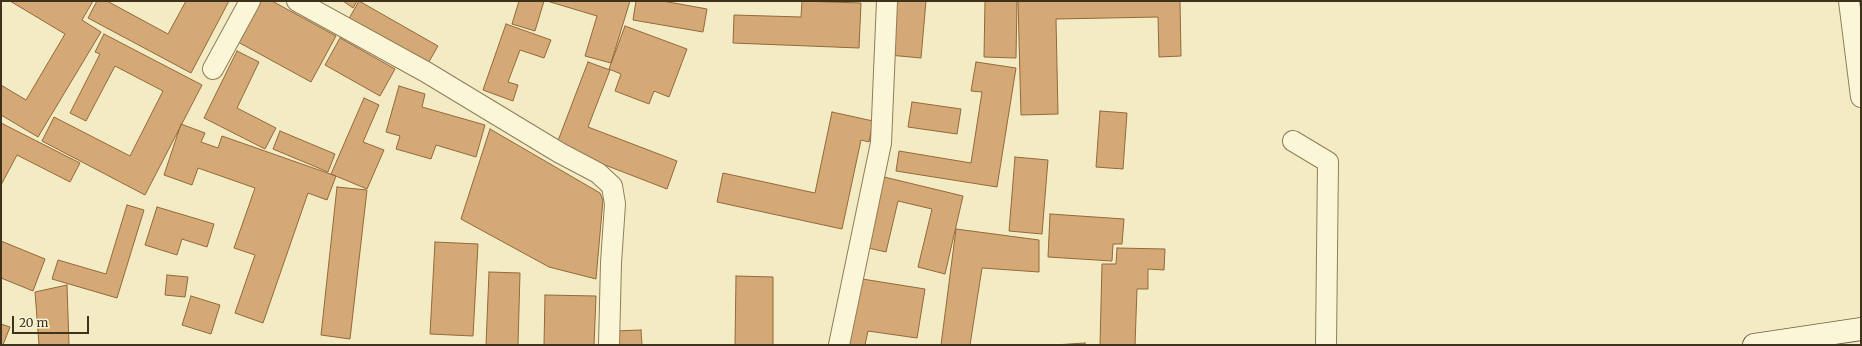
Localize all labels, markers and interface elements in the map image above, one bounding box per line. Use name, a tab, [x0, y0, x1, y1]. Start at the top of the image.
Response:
scale bar	[14, 308, 91, 334]
text: 20 m	[19, 315, 48, 330]

